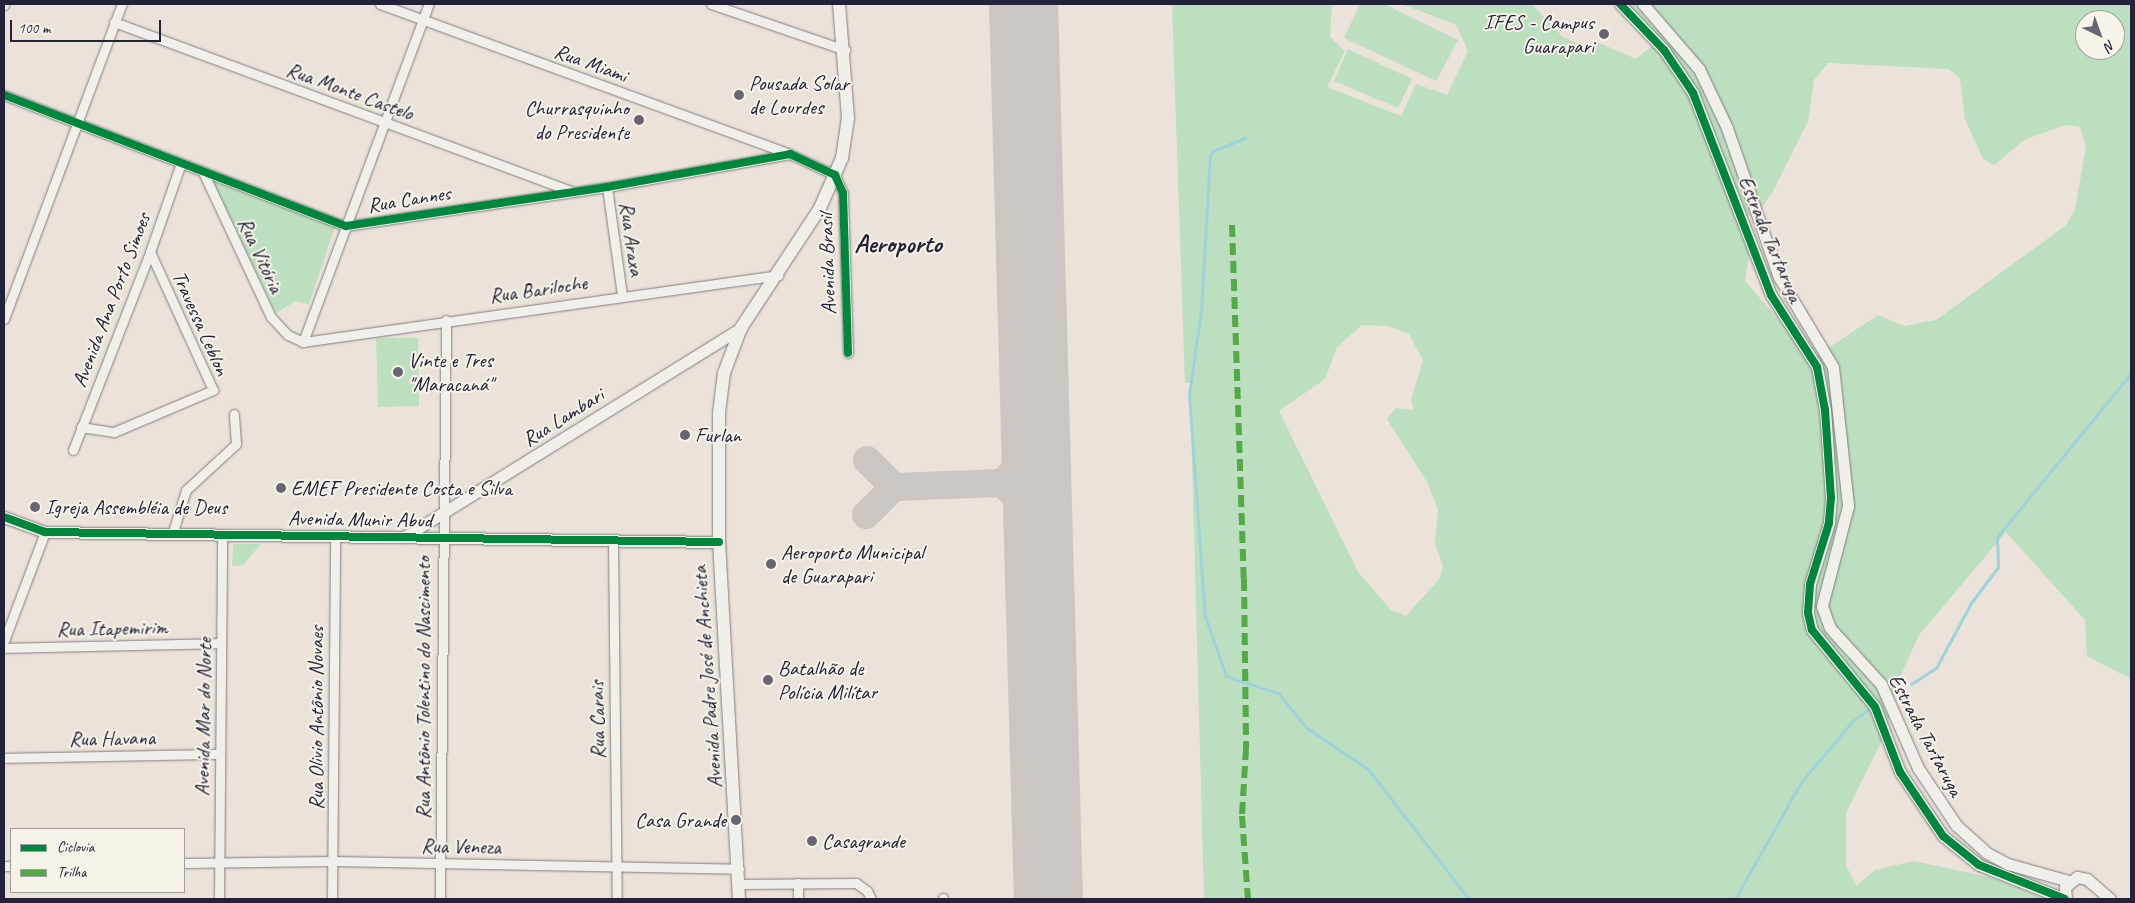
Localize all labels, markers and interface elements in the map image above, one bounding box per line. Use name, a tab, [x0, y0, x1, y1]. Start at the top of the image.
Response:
place label: IFES - Campus Guarapari	[1484, 9, 1594, 59]
scale bar	[12, 10, 164, 42]
north arrow	[2075, 10, 2125, 60]
text: 100 m	[18, 19, 50, 38]
marker: IFES - Campus Guarapari	[1598, 28, 1610, 40]
text: N	[2101, 37, 2119, 55]
street label: Rua Miami	[551, 38, 631, 88]
street label: Rua Monte Castelo	[283, 56, 417, 126]
place label: Pousada Solar de Lourdes	[749, 70, 849, 120]
marker: Pousada Solar de Lourdes	[733, 89, 745, 101]
place label: Churrasquinho do Presidente	[525, 95, 629, 145]
marker: Churrasquinho do Presidente	[633, 114, 645, 126]
street label: Estrada Tartaruga	[1733, 172, 1809, 306]
street label: Rua Cannes	[366, 180, 452, 218]
street label: Rua Araxa	[614, 200, 650, 278]
street label: Avenida Ana Porto Simoes	[66, 209, 156, 391]
street label: Rua Vitória	[233, 213, 289, 297]
street label: Avenida Brasil	[813, 213, 841, 315]
district label: Aeroporto	[854, 228, 942, 260]
street label: Travessa Leblon	[167, 267, 235, 379]
street label: Rua Bariloche	[487, 270, 589, 308]
place label: Vinte e Tres "Maracaná"	[408, 347, 493, 397]
marker: Vinte e Tres "Maracaná"	[392, 366, 404, 378]
street label: Rua Lambari	[518, 382, 608, 452]
place label: Furlan	[695, 422, 741, 448]
marker: Furlan	[679, 429, 691, 441]
place label: EMEF Presidente Costa e Silva	[291, 475, 512, 501]
marker: EMEF Presidente Costa e Silva	[275, 482, 287, 494]
place label: Igreja Assembléia de Deus	[45, 494, 227, 520]
marker: Igreja Assembléia de Deus	[29, 501, 41, 513]
street label: Avenida Munir Abud	[288, 505, 432, 533]
place label: Aeroporto Municipal de Guarapari	[781, 539, 924, 589]
street label: Rua Antônio Tolentino do Nascimento	[410, 556, 436, 820]
marker: Aeroporto Municipal de Guarapari	[765, 558, 777, 570]
street label: Avenida Padre José de Anchieta	[687, 566, 727, 788]
street label: Rua Itapemirim	[56, 614, 168, 642]
street label: Rua Olivio Antônio Novaes	[303, 626, 329, 810]
street label: Avenida Mar do Norte	[189, 638, 217, 796]
place label: Batalhão de Polícia Milítar	[778, 655, 877, 705]
street label: Estrada Tartaruga	[1883, 669, 1969, 801]
marker: Batalhão de Polícia Milítar	[762, 674, 774, 686]
street label: Rua Carais	[584, 681, 610, 759]
street label: Rua Havana	[69, 725, 155, 751]
place label: Casa Grande	[635, 807, 726, 833]
marker: Casa Grande	[730, 814, 742, 826]
legend	[10, 828, 185, 893]
place label: Casagrande	[822, 828, 905, 854]
street label: Rua Veneza	[421, 833, 501, 859]
marker: Casagrande	[806, 835, 818, 847]
text: Ciclovia	[57, 838, 94, 857]
text: Trilha	[57, 863, 86, 882]

